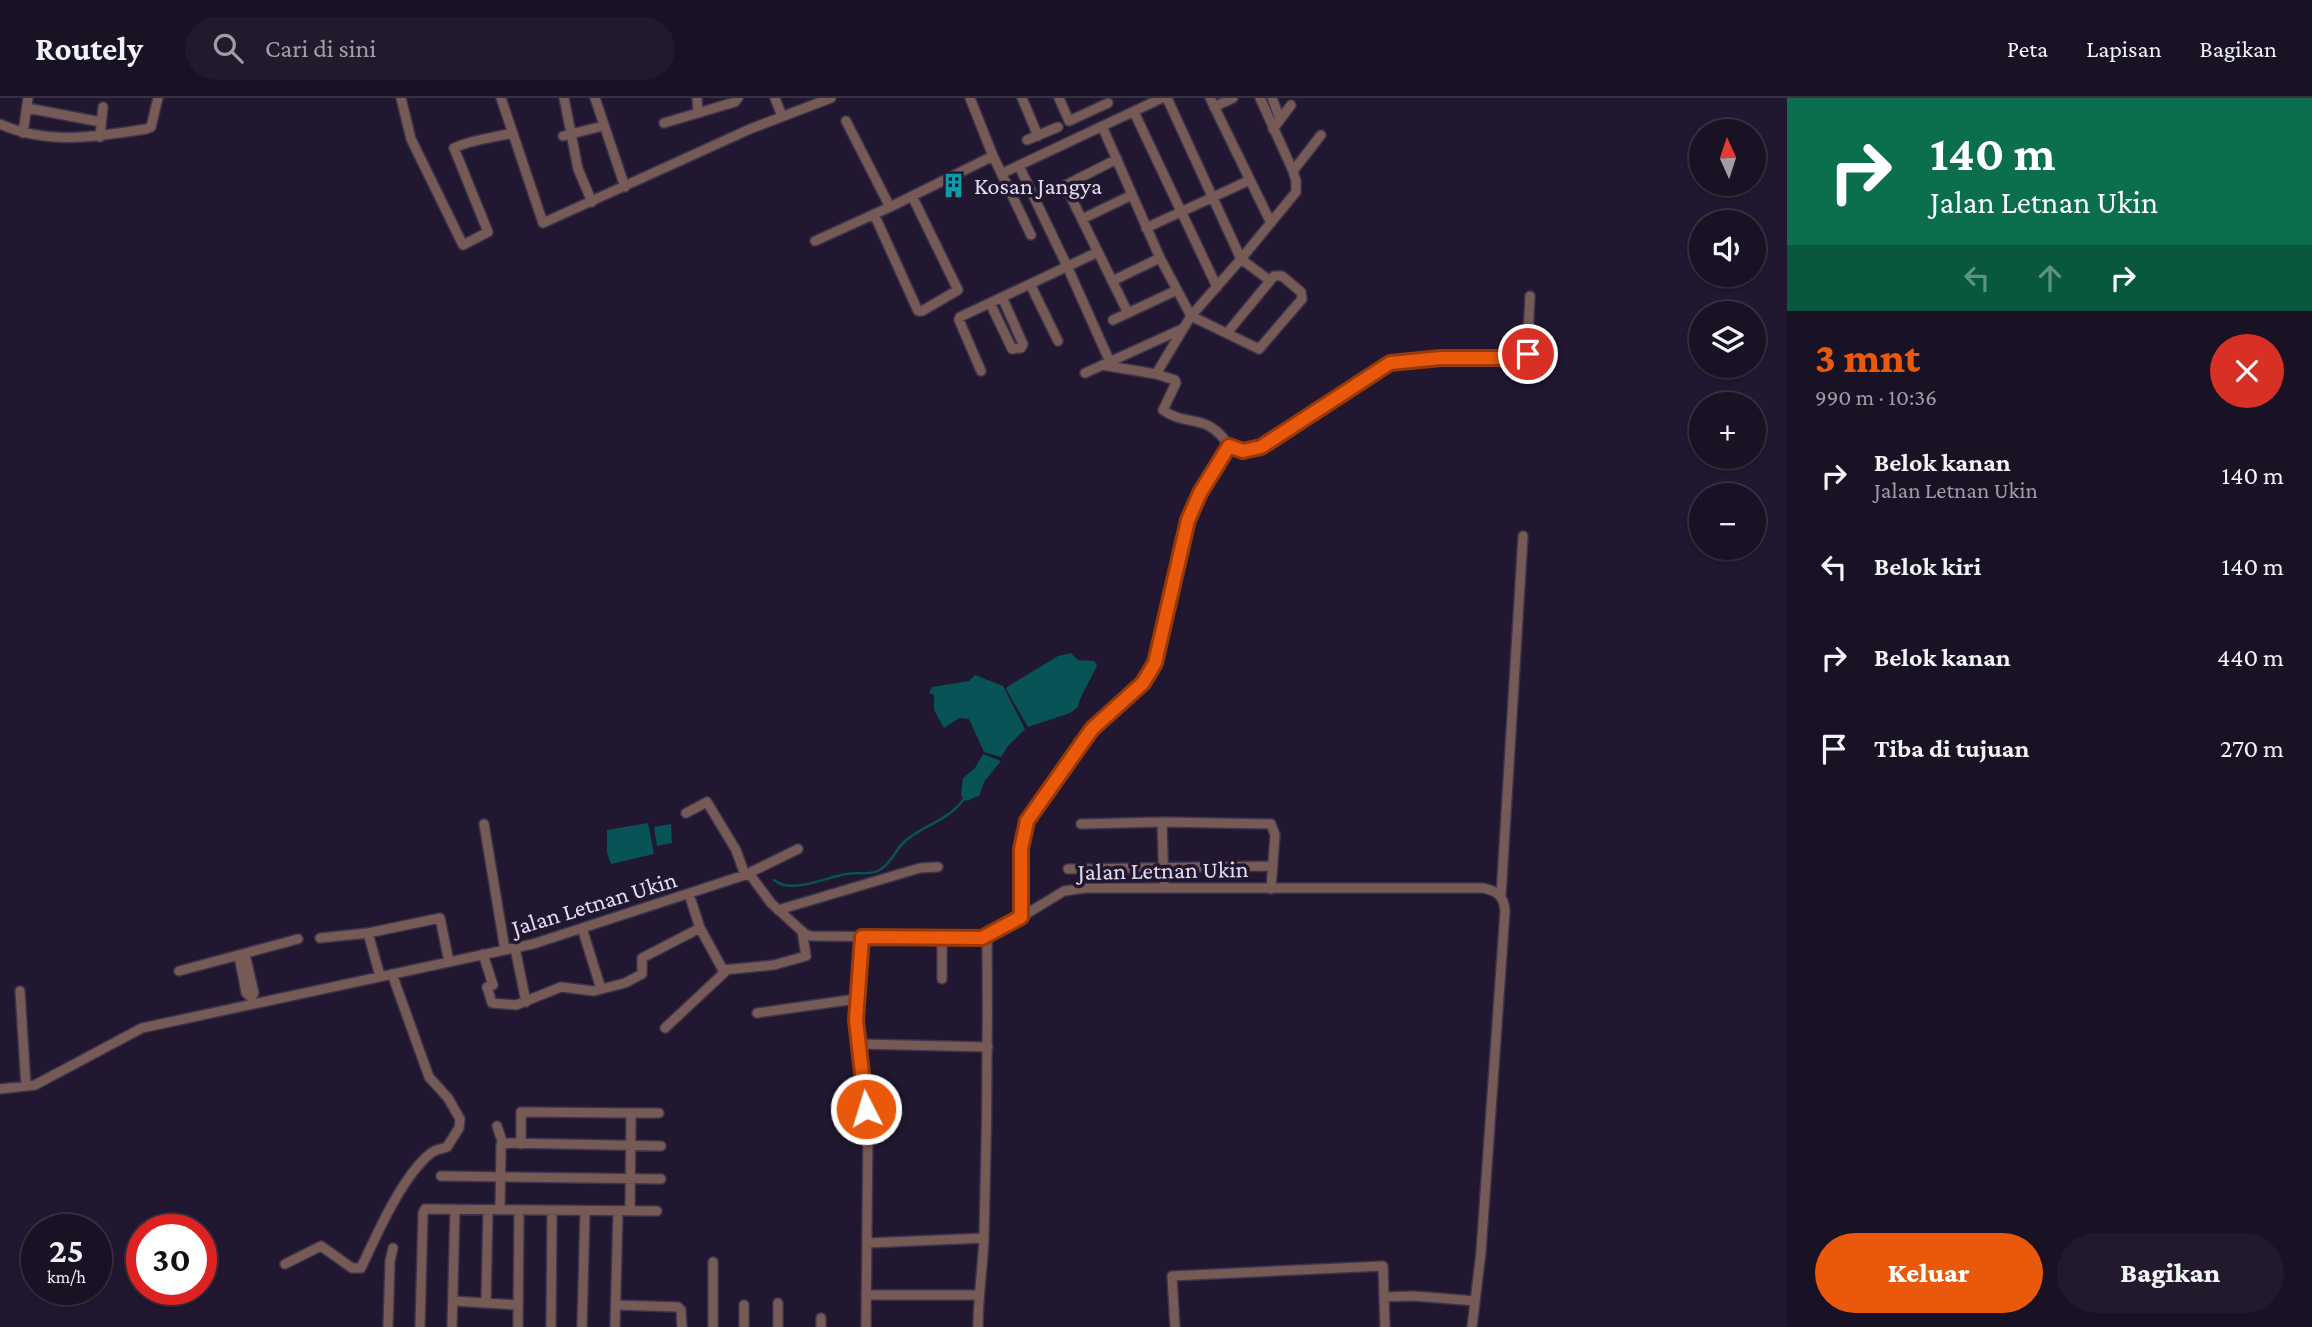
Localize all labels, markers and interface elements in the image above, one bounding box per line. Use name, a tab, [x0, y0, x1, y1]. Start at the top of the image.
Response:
search box	[185, 17, 675, 80]
icon: search	[209, 29, 247, 67]
text: Routely	[35, 30, 143, 67]
text: Cari di sini	[265, 34, 376, 63]
text: Peta	[2007, 35, 2048, 62]
text: Lapisan	[2086, 35, 2162, 62]
text: Bagikan	[2200, 35, 2277, 62]
north arrow	[1689, 119, 1766, 196]
map controls	[1689, 119, 1766, 560]
icon: right	[1815, 126, 1906, 217]
text: 140 m	[1930, 126, 2055, 181]
building icon: Kosan Jangya	[940, 171, 968, 199]
place label: Kosan Jangya	[974, 172, 1102, 199]
text: Jalan Letnan Ukin	[1930, 184, 2158, 220]
button: sound	[1689, 210, 1766, 287]
icon: left	[1958, 259, 1996, 297]
icon: ahead	[2031, 259, 2069, 297]
icon: right	[2104, 259, 2142, 297]
button: layers	[1689, 301, 1766, 378]
pin	[1498, 324, 1558, 384]
text: 3 mnt	[1815, 334, 1920, 381]
button: close	[2210, 334, 2284, 408]
icon: arrive	[1509, 335, 1547, 373]
text: 990 m · 10:36	[1815, 384, 1937, 410]
button: +	[1689, 392, 1766, 469]
text: Belok kanan	[1874, 448, 2011, 477]
icon: right	[1815, 457, 1853, 495]
text: 140 m	[2222, 461, 2284, 490]
text: Jalan Letnan Ukin	[1874, 477, 2038, 503]
button: −	[1689, 483, 1766, 560]
icon: left	[1815, 548, 1853, 586]
text: Belok kiri	[1874, 552, 1981, 581]
text: 140 m	[2222, 552, 2284, 581]
icon: right	[1815, 639, 1853, 677]
text: Belok kanan	[1874, 643, 2011, 672]
text: 440 m	[2217, 643, 2284, 672]
icon: arrive	[1815, 730, 1853, 768]
text: Tiba di tujuan	[1874, 734, 2029, 763]
text: 270 m	[2220, 734, 2284, 763]
street label: Jalan Letnan Ukin	[1075, 855, 1249, 885]
street label: Jalan Letnan Ukin	[506, 865, 680, 942]
position arrow	[829, 1072, 903, 1146]
speed limit sign: 30	[126, 1214, 217, 1305]
text: 25	[49, 1231, 84, 1270]
button: Keluar	[1815, 1233, 2043, 1313]
button: Bagikan	[2057, 1233, 2284, 1313]
text: km/h	[47, 1267, 86, 1287]

